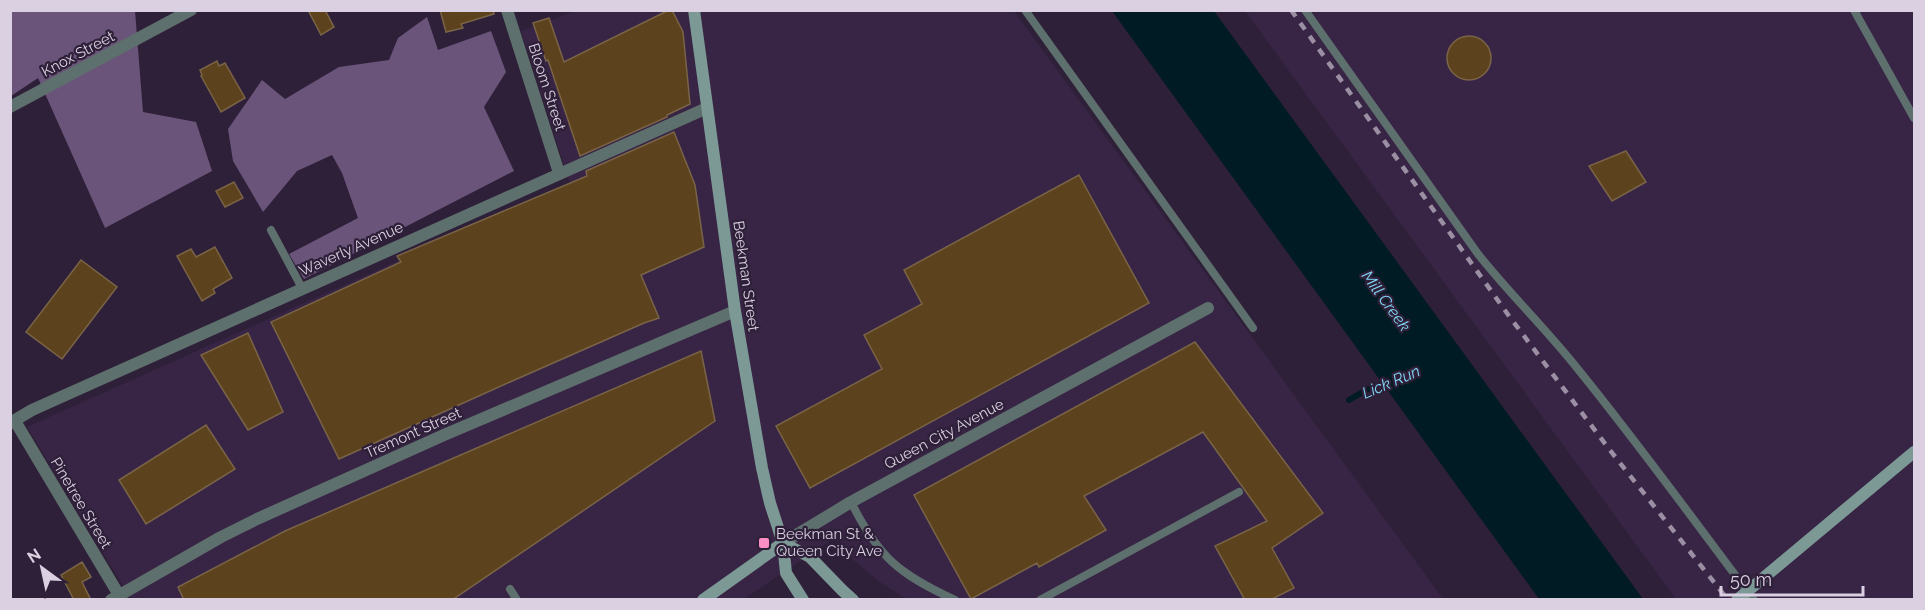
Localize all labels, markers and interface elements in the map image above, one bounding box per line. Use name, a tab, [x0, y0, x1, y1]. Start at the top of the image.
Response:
street label: Knox Street	[38, 27, 118, 81]
street label: Bloom Street	[524, 41, 570, 133]
street label: Waverly Avenue	[296, 218, 406, 280]
street label: Beekman Street	[729, 219, 763, 333]
water label: Mill Creek	[1358, 267, 1415, 335]
water label: Lick Run	[1359, 361, 1423, 403]
street label: Queen City Avenue	[881, 395, 1007, 473]
street label: Tremont Street	[362, 404, 464, 462]
street label: Pinetree Street	[47, 454, 115, 552]
place label: Beekman St & Queen City Ave	[776, 525, 882, 560]
marker: Beekman St & Queen City Ave	[757, 536, 771, 550]
north arrow	[12, 538, 72, 598]
text: N	[24, 545, 44, 567]
scale bar	[1721, 559, 1864, 597]
text: 50 m	[1730, 569, 1772, 590]

